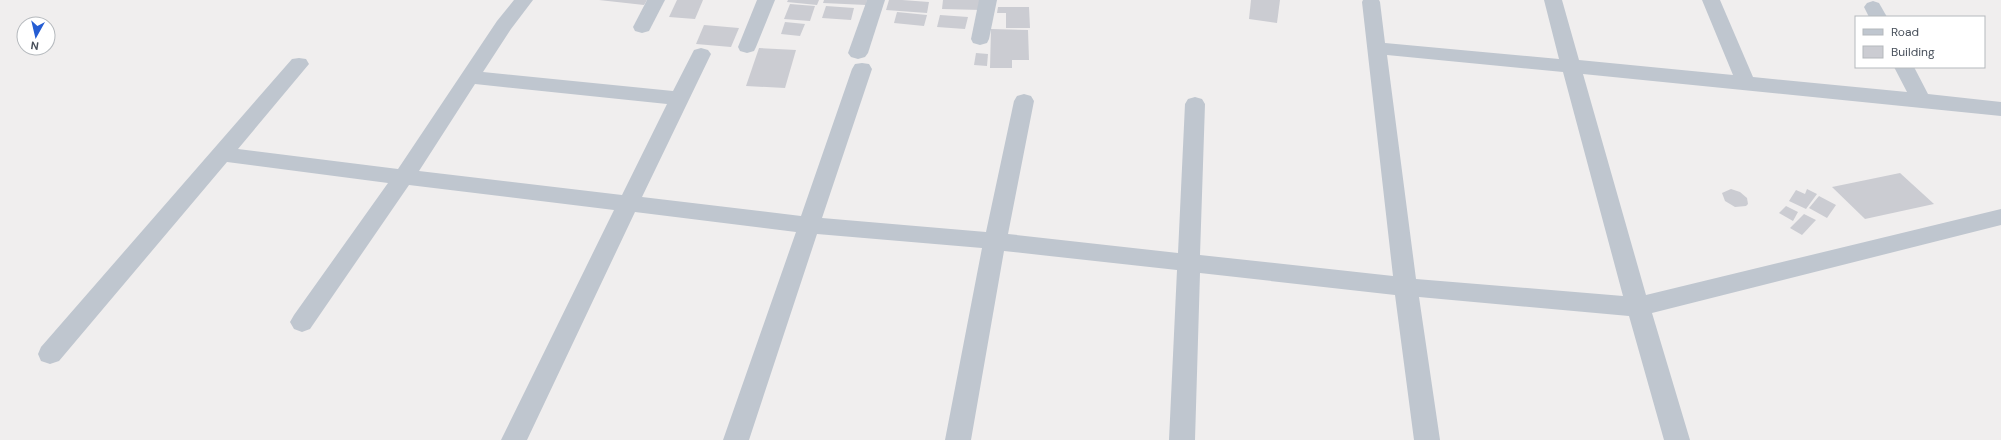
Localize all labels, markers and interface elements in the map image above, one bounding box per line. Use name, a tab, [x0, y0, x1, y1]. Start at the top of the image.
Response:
north arrow	[16, 16, 56, 56]
legend	[1855, 16, 1985, 68]
text: Road	[1891, 24, 1919, 40]
text: N	[30, 38, 40, 53]
text: Building	[1891, 44, 1935, 60]

